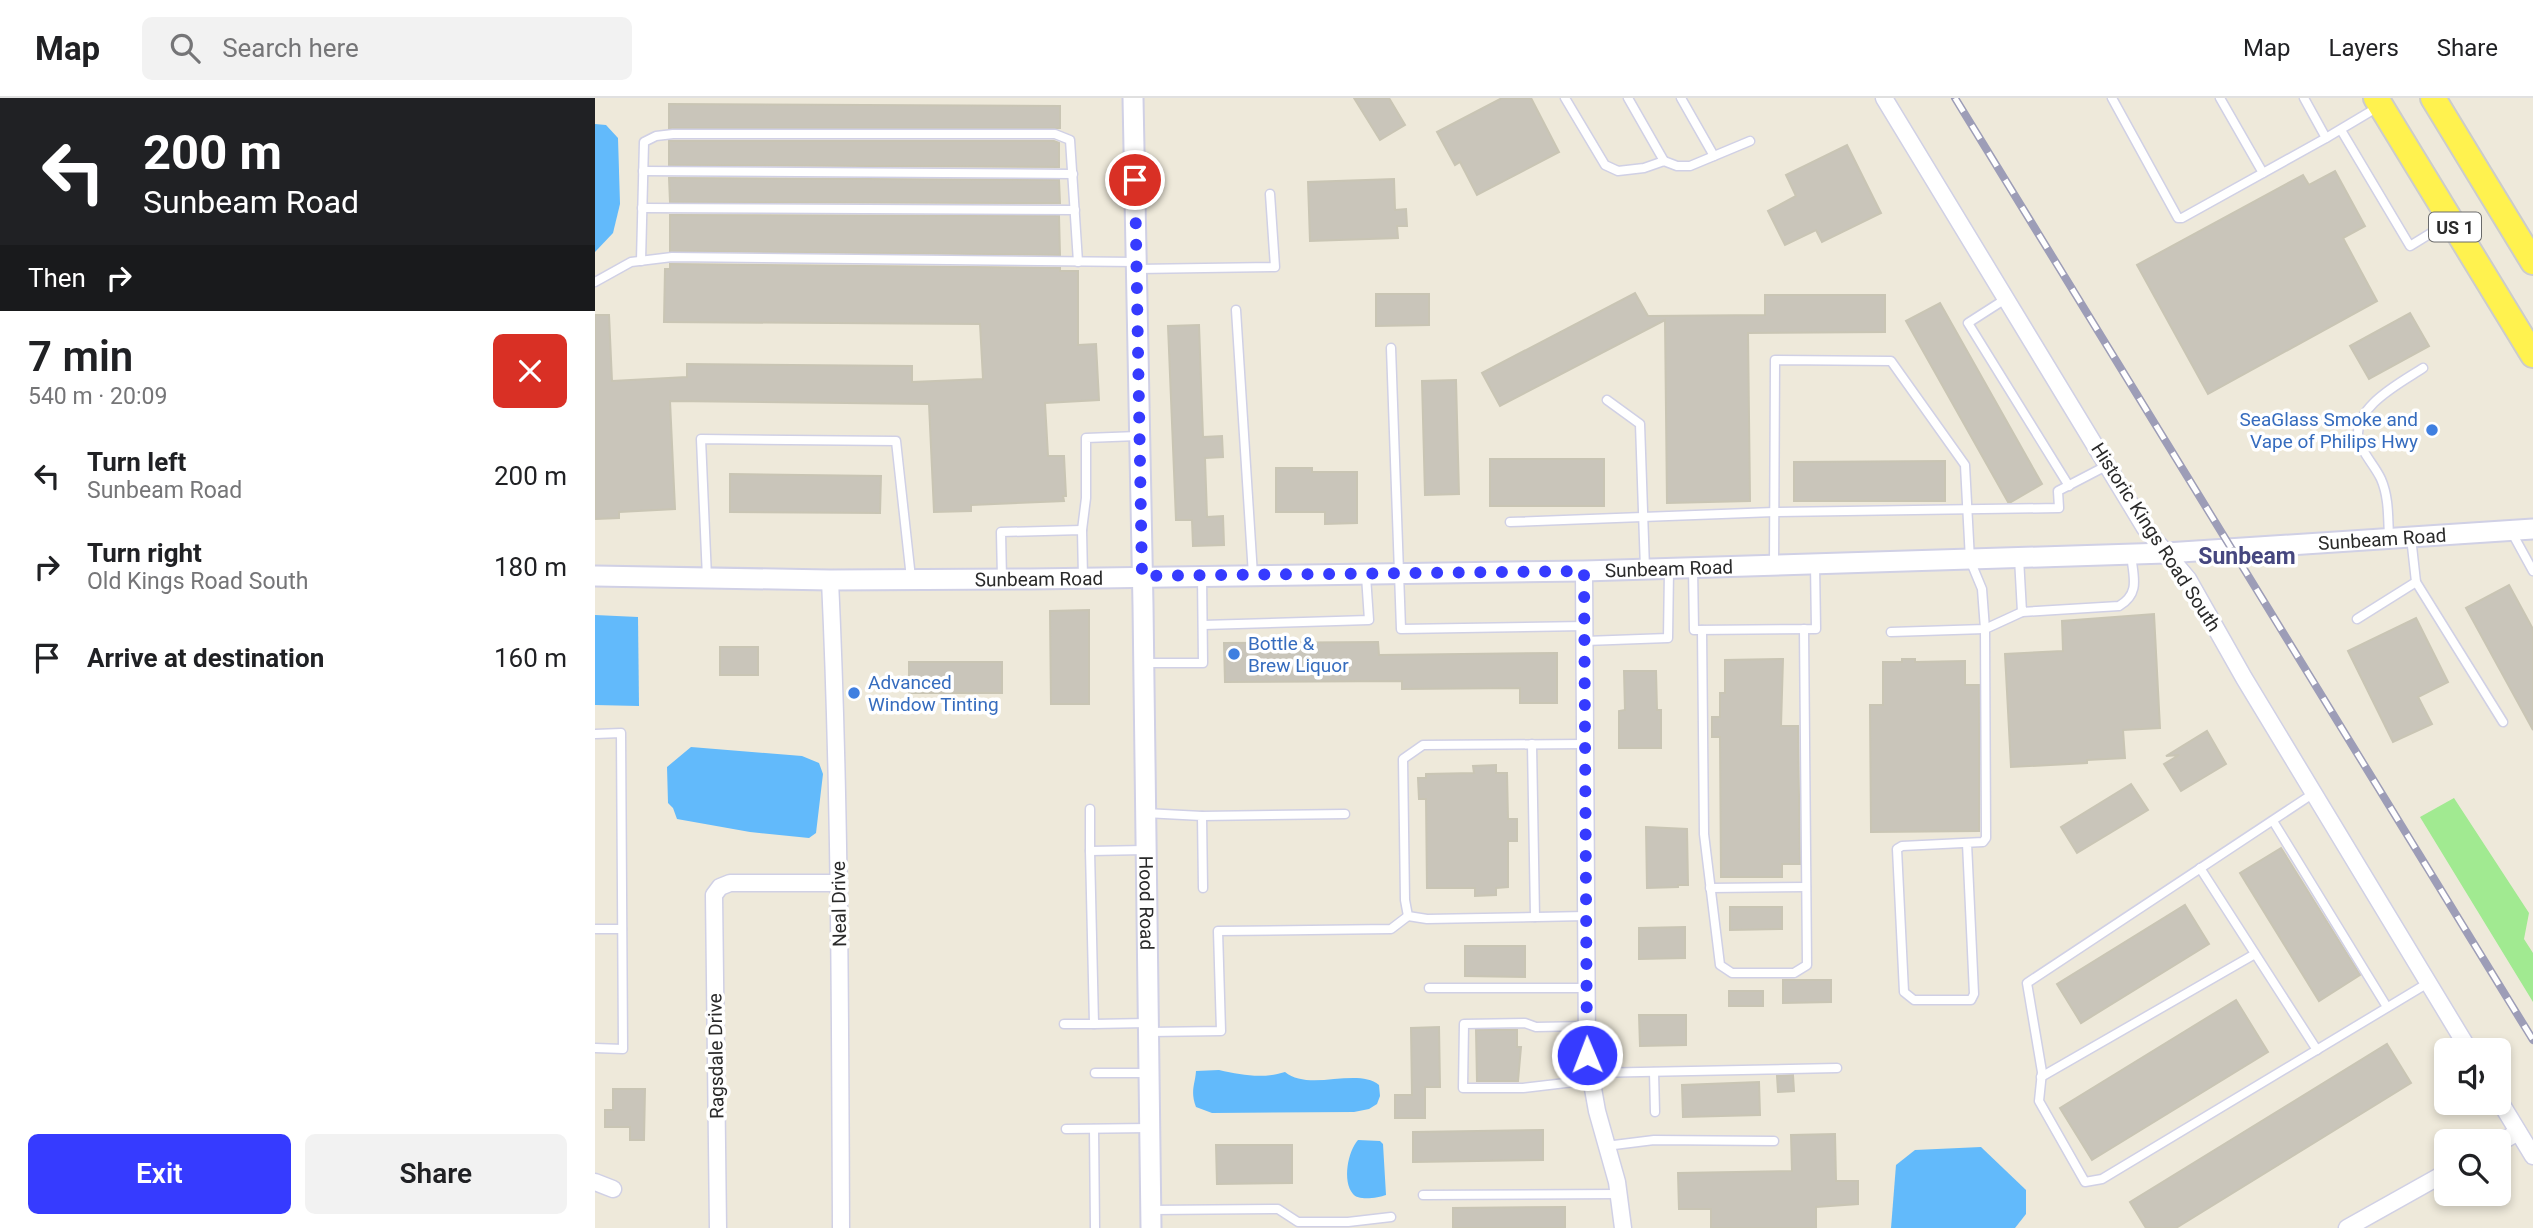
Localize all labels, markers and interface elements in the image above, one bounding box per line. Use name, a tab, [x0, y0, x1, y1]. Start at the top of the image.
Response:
search box	[142, 17, 632, 80]
text: Map	[35, 29, 100, 68]
icon: search	[166, 29, 204, 67]
text: Search here	[222, 33, 359, 63]
text: Map	[2243, 34, 2291, 62]
text: Layers	[2329, 34, 2399, 62]
text: Share	[2437, 34, 2498, 62]
text: 200 m	[143, 124, 282, 181]
icon: left	[28, 126, 119, 217]
pin	[1105, 150, 1165, 210]
icon: arrive	[1116, 161, 1154, 199]
text: Sunbeam Road	[143, 183, 359, 221]
road number: US 1	[2429, 212, 2481, 242]
icon: right	[100, 259, 138, 297]
text: Then	[28, 263, 86, 293]
text: 7 min	[28, 332, 133, 381]
button: close	[493, 334, 567, 408]
text: 540 m · 20:09	[28, 383, 167, 410]
place label: SeaGlass Smoke and Vape of Philips Hwy	[2240, 408, 2418, 453]
marker: SeaGlass Smoke and Vape of Philips Hwy	[2424, 422, 2440, 438]
street label: Historic Kings Road South	[2086, 438, 2226, 636]
text: Turn left	[87, 447, 186, 477]
icon: left	[28, 457, 66, 495]
text: 200 m	[494, 461, 567, 491]
text: Sunbeam Road	[87, 477, 242, 504]
street label: Sunbeam Road	[2317, 523, 2447, 555]
text: Turn right	[87, 538, 202, 568]
district label: Sunbeam	[2198, 543, 2296, 570]
icon: right	[28, 548, 66, 586]
text: 180 m	[494, 552, 567, 582]
street label: Sunbeam Road	[1604, 555, 1733, 582]
street label: Sunbeam Road	[975, 566, 1103, 591]
text: Old Kings Road South	[87, 568, 308, 595]
place label: Bottle & Brew Liquor	[1248, 632, 1349, 677]
icon: arrive	[28, 639, 66, 677]
text: Arrive at destination	[87, 643, 324, 673]
text: 160 m	[494, 643, 567, 673]
marker: Bottle & Brew Liquor	[1226, 646, 1242, 662]
place label: Advanced Window Tinting	[868, 671, 999, 716]
marker: Advanced Window Tinting	[846, 685, 862, 701]
street label: Hood Road	[1135, 856, 1159, 950]
street label: Neal Drive	[827, 861, 851, 947]
street label: Ragsdale Drive	[703, 993, 729, 1119]
position arrow	[1550, 1018, 1624, 1092]
map controls	[2434, 1038, 2511, 1206]
button: sound	[2434, 1038, 2511, 1115]
button: search	[2434, 1129, 2511, 1206]
button: Exit	[28, 1134, 291, 1214]
button: Share	[305, 1134, 567, 1214]

